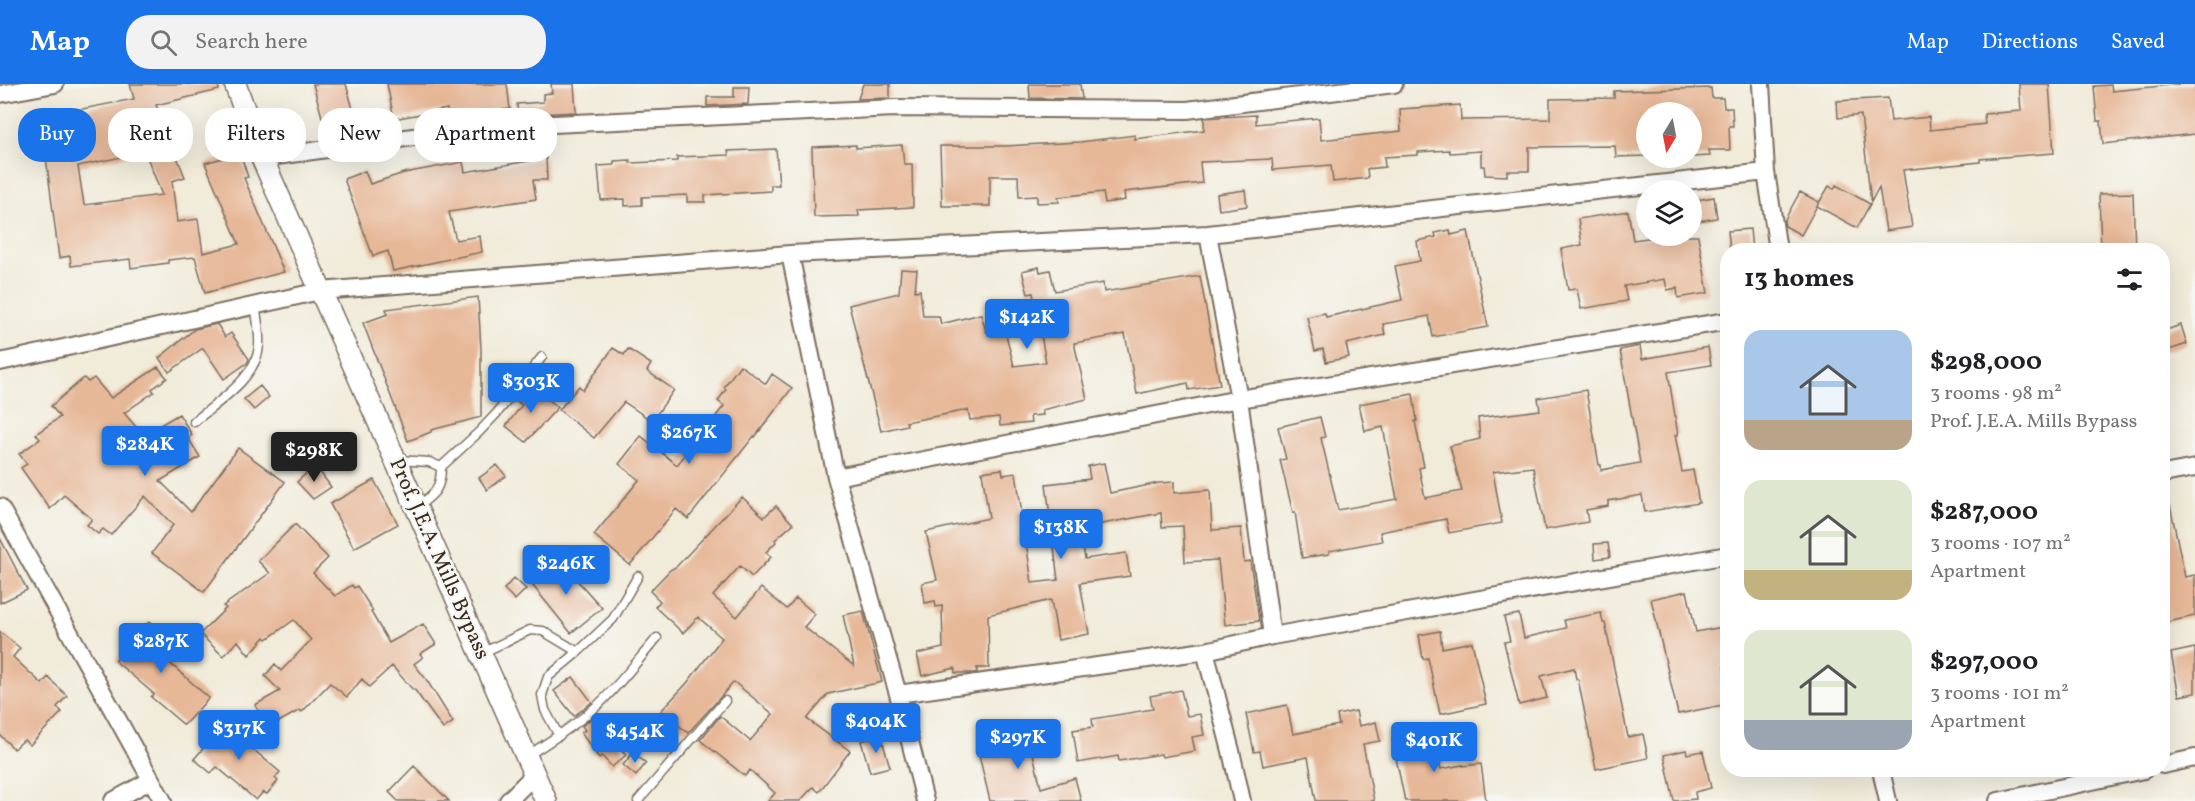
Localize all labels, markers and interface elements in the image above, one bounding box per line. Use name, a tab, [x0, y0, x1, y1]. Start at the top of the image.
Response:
search box	[126, 15, 546, 69]
text: Map	[30, 23, 90, 62]
icon: search	[147, 26, 180, 59]
text: Search here	[195, 27, 308, 58]
text: Map	[1907, 28, 1949, 57]
text: Directions	[1982, 28, 2078, 57]
text: Saved	[2111, 28, 2165, 57]
north arrow	[1636, 102, 1702, 168]
map controls	[1636, 102, 1702, 246]
chip: Buy	[18, 108, 96, 162]
chip: Rent	[108, 108, 193, 162]
chip: Filters	[205, 108, 306, 162]
chip: New	[318, 108, 402, 162]
chip: Apartment	[414, 108, 557, 162]
button: layers	[1636, 180, 1702, 246]
text: 13 homes	[1744, 261, 1854, 297]
icon: filters	[2113, 263, 2146, 296]
pin: $142K	[985, 299, 1069, 350]
text: $142K	[999, 304, 1055, 332]
text: $298,000	[1930, 344, 2042, 380]
icon: home	[1792, 354, 1864, 426]
pin: $303K	[489, 363, 573, 414]
text: $303K	[502, 368, 560, 396]
text: 3 rooms · 98 m²	[1930, 380, 2062, 408]
text: Prof. J.E.A. Mills Bypass	[1930, 408, 2137, 436]
pin: $267K	[647, 414, 731, 465]
text: $267K	[661, 419, 717, 447]
pin: $284K	[103, 426, 187, 477]
text: $284K	[116, 431, 174, 459]
pin: $298K	[272, 432, 356, 483]
text: $298K	[285, 437, 343, 465]
street label: Prof. J.E.A. Mills Bypass	[381, 454, 497, 664]
text: $287,000	[1930, 494, 2038, 530]
icon: home	[1792, 504, 1864, 576]
pin: $138K	[1019, 509, 1103, 560]
text: $138K	[1034, 514, 1088, 542]
text: 3 rooms · 107 m²	[1930, 530, 2071, 558]
pin: $246K	[524, 545, 608, 596]
text: $246K	[537, 550, 595, 578]
text: Apartment	[1930, 558, 2026, 586]
pin: $287K	[119, 623, 203, 674]
text: $287K	[133, 628, 189, 656]
text: $297,000	[1930, 644, 2038, 680]
icon: home	[1792, 654, 1864, 726]
text: 3 rooms · 101 m²	[1930, 680, 2069, 708]
pin: $404K	[834, 703, 918, 754]
text: $404K	[845, 708, 907, 736]
text: Apartment	[1930, 708, 2026, 736]
pin: $317K	[197, 710, 281, 761]
pin: $454K	[593, 713, 677, 764]
text: $317K	[212, 715, 266, 743]
text: $454K	[605, 718, 665, 746]
pin: $297K	[976, 719, 1060, 770]
pin: $401K	[1392, 722, 1476, 773]
text: $297K	[990, 724, 1046, 752]
text: $401K	[1405, 727, 1463, 755]

